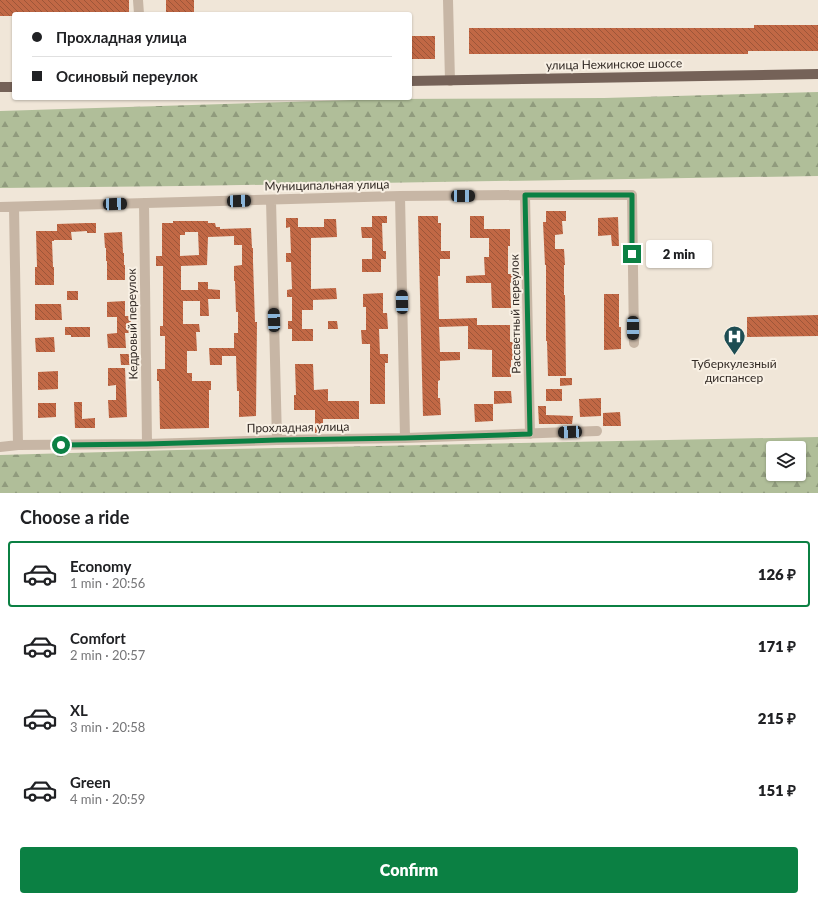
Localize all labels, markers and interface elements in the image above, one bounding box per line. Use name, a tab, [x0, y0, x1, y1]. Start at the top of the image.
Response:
text: Прохладная улица	[56, 28, 187, 46]
street label: улица Нежинское шоссе	[546, 55, 682, 73]
text: Осиновый переулок	[56, 67, 198, 85]
street label: Муниципальная улица	[264, 176, 390, 194]
car	[451, 190, 475, 202]
car	[227, 195, 251, 207]
car	[103, 198, 127, 210]
callout: 2 min	[646, 240, 712, 268]
route end	[623, 245, 641, 263]
text: 2 min	[663, 246, 695, 262]
street label: Рассветный переулок	[506, 253, 524, 374]
street label: Кедровый переулок	[124, 268, 140, 380]
car	[396, 290, 408, 314]
car	[268, 308, 280, 332]
car	[627, 316, 639, 340]
hospital icon: Туберкулезный диспансер	[721, 323, 747, 356]
place label: Туберкулезный диспансер	[691, 356, 777, 385]
street label: Прохладная улица	[246, 419, 350, 435]
car	[558, 425, 582, 439]
route start	[52, 436, 70, 454]
map controls	[766, 441, 806, 481]
button: layers	[766, 441, 806, 481]
text: Choose a ride	[20, 506, 129, 528]
icon: car	[22, 556, 58, 592]
text: Economy	[70, 557, 131, 575]
text: 126 ₽	[758, 565, 796, 583]
text: 1 min · 20:56	[70, 575, 145, 591]
icon: car	[22, 628, 58, 664]
text: Comfort	[70, 629, 126, 647]
text: 171 ₽	[758, 637, 796, 655]
text: 2 min · 20:57	[70, 647, 145, 663]
icon: car	[22, 700, 58, 736]
text: XL	[70, 701, 88, 719]
text: 215 ₽	[758, 709, 796, 727]
text: 3 min · 20:58	[70, 719, 145, 735]
icon: car	[22, 772, 58, 808]
text: Green	[70, 773, 111, 791]
text: 151 ₽	[758, 781, 796, 799]
text: 4 min · 20:59	[70, 791, 145, 807]
button: Confirm	[20, 847, 798, 893]

